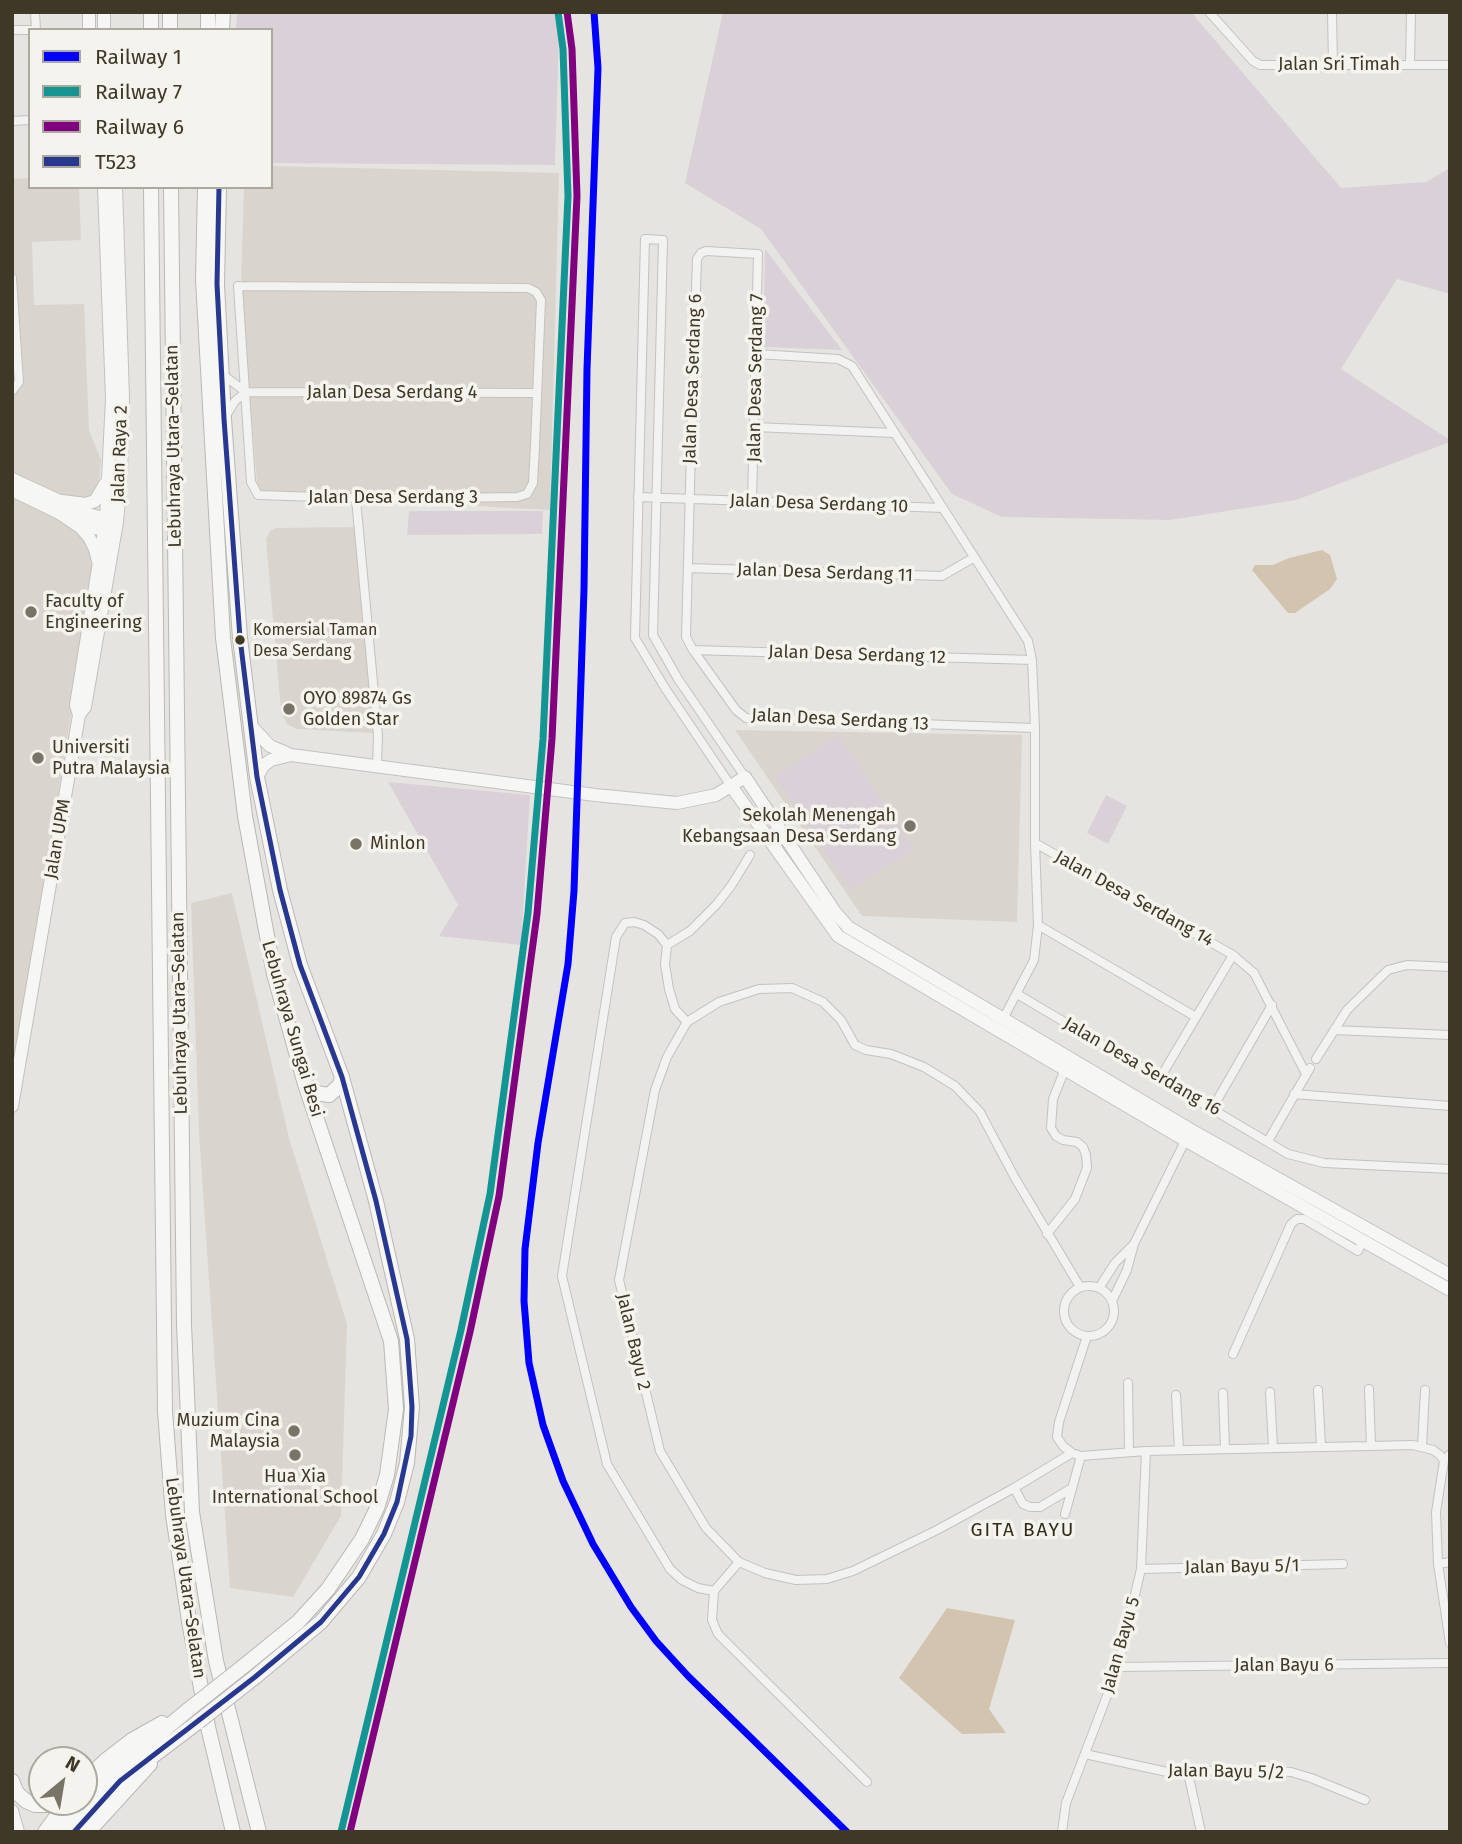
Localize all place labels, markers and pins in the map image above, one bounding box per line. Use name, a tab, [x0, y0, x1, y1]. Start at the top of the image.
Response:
place label: Faculty of Engineering	[45, 591, 142, 634]
marker: Faculty of Engineering	[23, 604, 39, 620]
place label: Komersial Taman Desa Serdang	[253, 621, 377, 659]
marker: Komersial Taman Desa Serdang	[233, 633, 247, 647]
place label: OYO 89874 Gs Golden Star	[303, 688, 412, 730]
marker: OYO 89874 Gs Golden Star	[281, 701, 297, 717]
place label: Universiti Putra Malaysia	[52, 737, 170, 780]
marker: Universiti Putra Malaysia	[30, 750, 46, 766]
place label: Sekolah Menengah Kebangsaan Desa Serdang	[682, 805, 896, 848]
marker: Sekolah Menengah Kebangsaan Desa Serdang	[902, 818, 918, 834]
place label: Minlon	[370, 833, 426, 855]
marker: Minlon	[348, 836, 364, 852]
place label: Muzium Cina Malaysia	[176, 1410, 280, 1452]
marker: Muzium Cina Malaysia	[286, 1423, 302, 1439]
marker: Hua Xia International School	[287, 1447, 303, 1463]
place label: Hua Xia International School	[212, 1466, 378, 1508]

